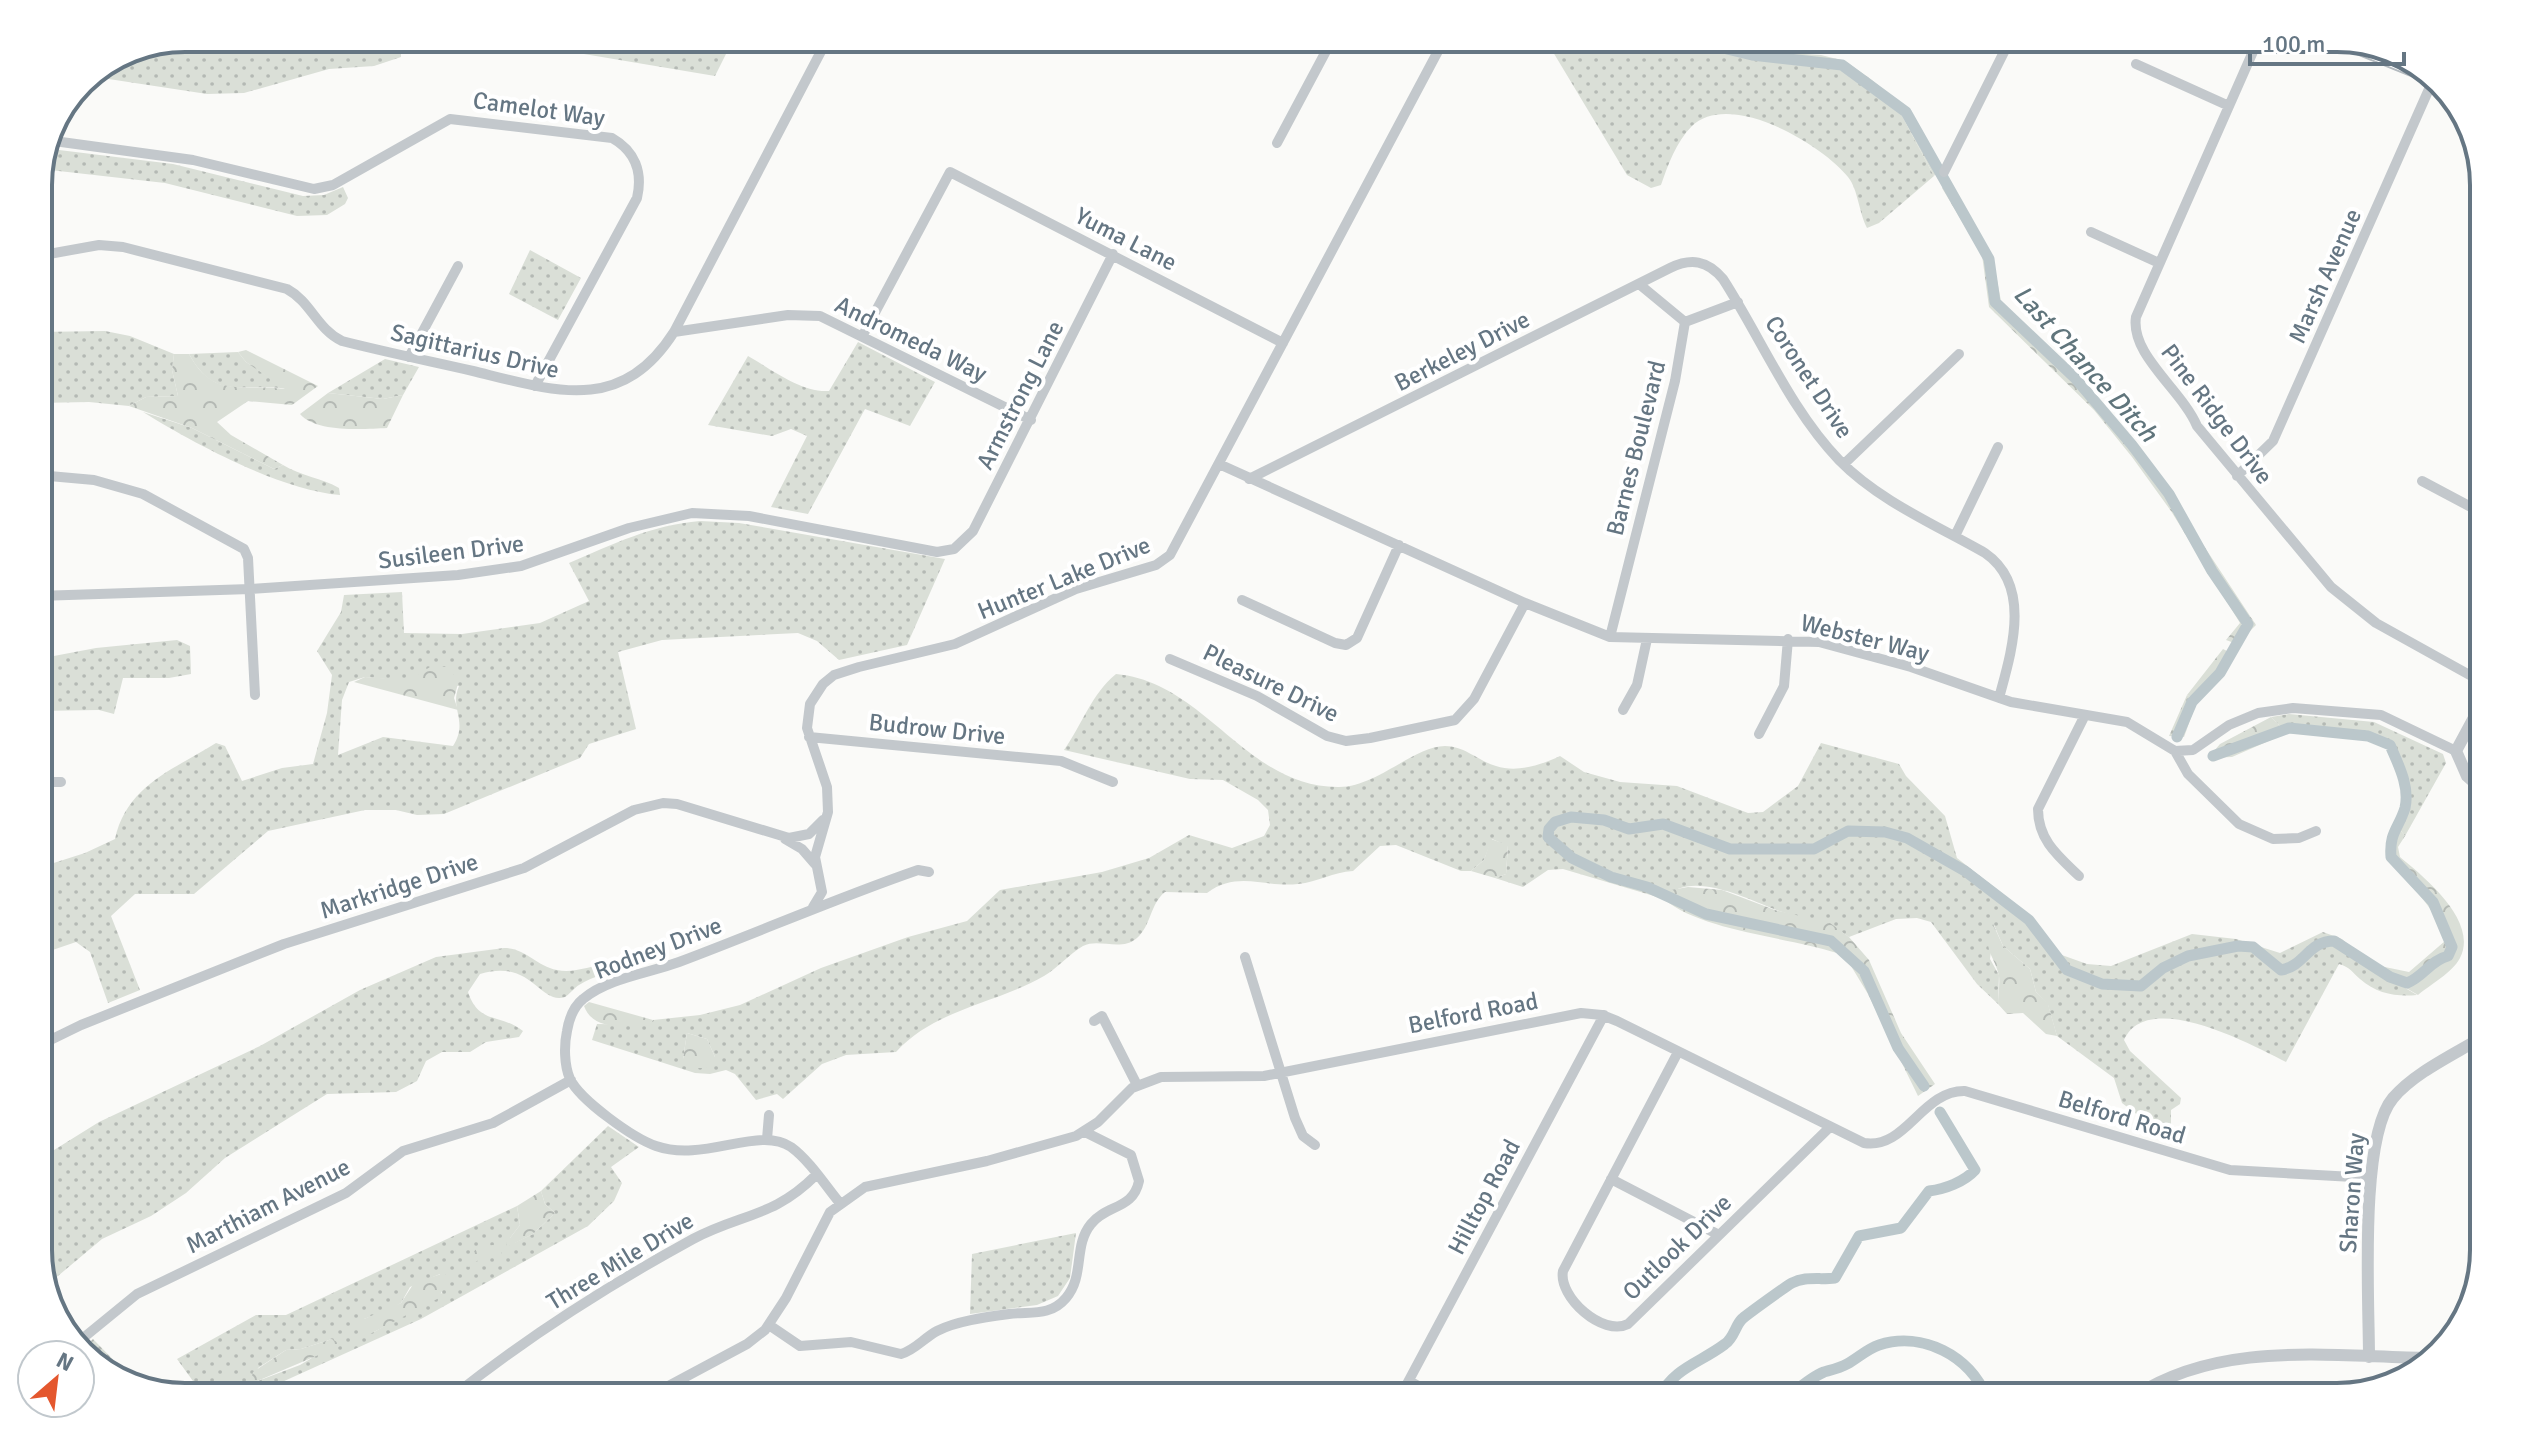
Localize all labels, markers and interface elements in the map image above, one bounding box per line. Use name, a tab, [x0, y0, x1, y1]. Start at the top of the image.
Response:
scale bar	[2250, 16, 2404, 66]
text: 100 m	[2262, 29, 2325, 59]
street label: Camelot Way	[471, 85, 607, 133]
street label: Yuma Lane	[1070, 201, 1182, 277]
street label: Marsh Avenue	[2282, 204, 2368, 348]
water label: Last Chance Ditch	[2006, 279, 2164, 450]
street label: Andromeda Way	[830, 289, 992, 389]
street label: Berkeley Drive	[1389, 304, 1535, 398]
street label: Coronet Drive	[1758, 310, 1860, 444]
street label: Armstrong Lane	[970, 316, 1070, 474]
street label: Sagittarius Drive	[388, 317, 562, 385]
street label: Pine Ridge Drive	[2155, 338, 2279, 490]
street label: Barnes Boulevard	[1600, 357, 1672, 539]
street label: Susileen Drive	[377, 528, 525, 576]
street label: Hunter Lake Drive	[973, 530, 1155, 626]
street label: Webster Way	[1798, 608, 1932, 668]
street label: Pleasure Drive	[1198, 637, 1344, 729]
street label: Budrow Drive	[867, 707, 1007, 751]
street label: Markridge Drive	[316, 846, 482, 926]
street label: Rodney Drive	[590, 910, 726, 986]
street label: Belford Road	[1405, 986, 1541, 1040]
street label: Belford Road	[2055, 1083, 2189, 1151]
street label: Sharon Way	[2333, 1132, 2371, 1254]
street label: Hilltop Road	[1441, 1134, 1527, 1260]
street label: Marthiam Avenue	[181, 1152, 355, 1260]
street label: Outlook Drive	[1616, 1188, 1738, 1306]
street label: Three Mile Drive	[541, 1205, 699, 1317]
north arrow	[16, 1339, 96, 1419]
text: N	[52, 1346, 78, 1377]

